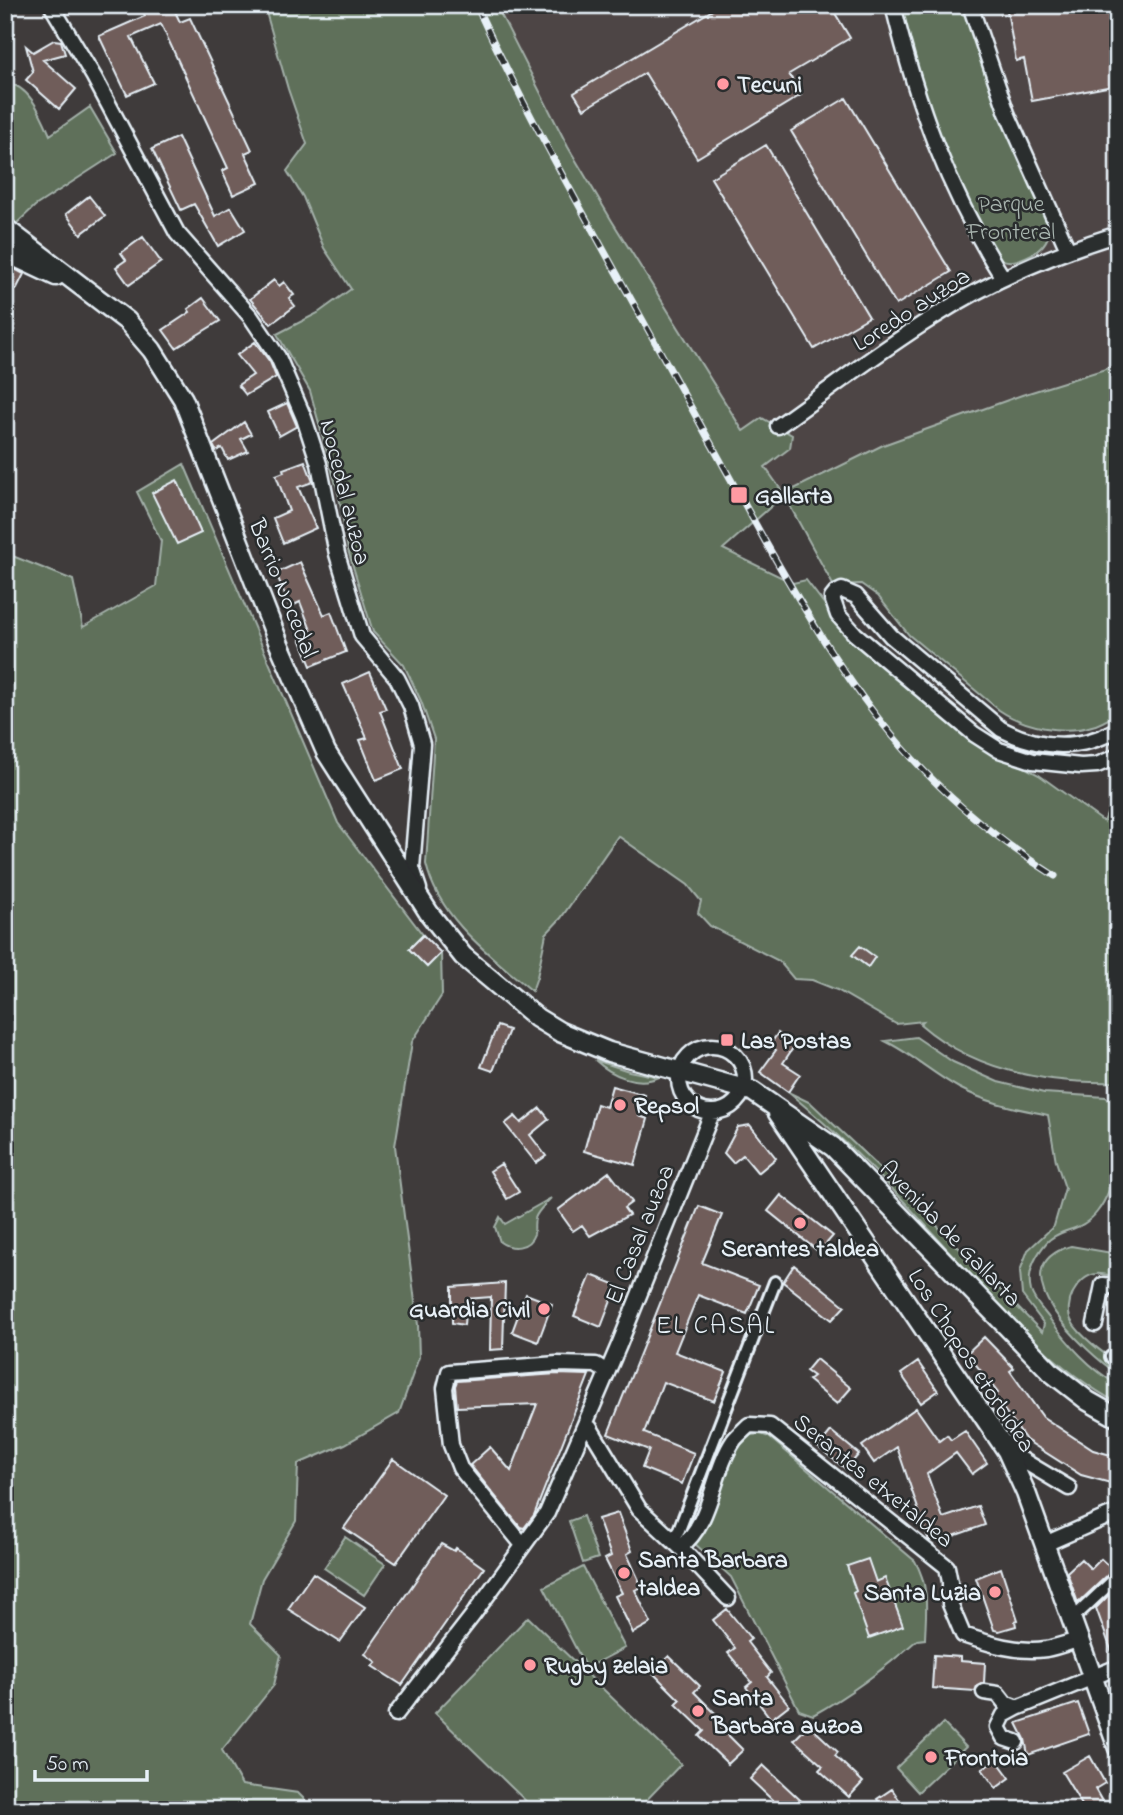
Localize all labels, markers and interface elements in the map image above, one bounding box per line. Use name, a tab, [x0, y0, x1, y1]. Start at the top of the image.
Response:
place label: Tecuni	[737, 69, 802, 104]
marker: Tecuni	[715, 76, 731, 92]
park label: Parque Fronteral	[966, 188, 1055, 251]
street label: Loredo auzoa	[847, 260, 978, 362]
street label: Nocedal auzoa	[309, 416, 379, 569]
place label: Gallarta	[755, 480, 833, 515]
marker: Gallarta	[729, 485, 749, 505]
street label: Barrio Nocedal	[237, 513, 326, 664]
place label: Las Postas	[741, 1025, 851, 1060]
marker: Las Postas	[719, 1032, 735, 1048]
place label: Repsol	[634, 1090, 699, 1125]
marker: Repsol	[612, 1097, 628, 1113]
street label: Avenida de Gallarta	[870, 1154, 1028, 1316]
street label: El Casal auzoa	[597, 1160, 685, 1310]
marker: Serantes taldea	[792, 1215, 808, 1231]
place label: Serantes taldea	[721, 1233, 879, 1268]
street label: Los Chopos etorbidea	[897, 1262, 1043, 1460]
place label: Guardia Civil	[409, 1294, 530, 1329]
marker: Guardia Civil	[536, 1301, 552, 1317]
district label: EL CASAL	[656, 1308, 776, 1346]
street label: Serantes etxetaldea	[784, 1406, 960, 1558]
place label: Santa Barbara taldea	[637, 1544, 788, 1607]
marker: Santa Barbara taldea	[616, 1565, 632, 1581]
place label: Santa Luzia	[864, 1577, 981, 1612]
marker: Santa Luzia	[987, 1584, 1003, 1600]
place label: Rugby zelaia	[544, 1650, 668, 1686]
marker: Rugby zelaia	[522, 1657, 538, 1673]
place label: Santa Barbara auzoa	[711, 1682, 863, 1745]
marker: Santa Barbara auzoa	[690, 1703, 706, 1719]
scale bar	[35, 1738, 147, 1782]
place label: Frontoia	[944, 1742, 1028, 1777]
marker: Frontoia	[923, 1749, 939, 1765]
text: 50 m	[46, 1750, 89, 1780]

